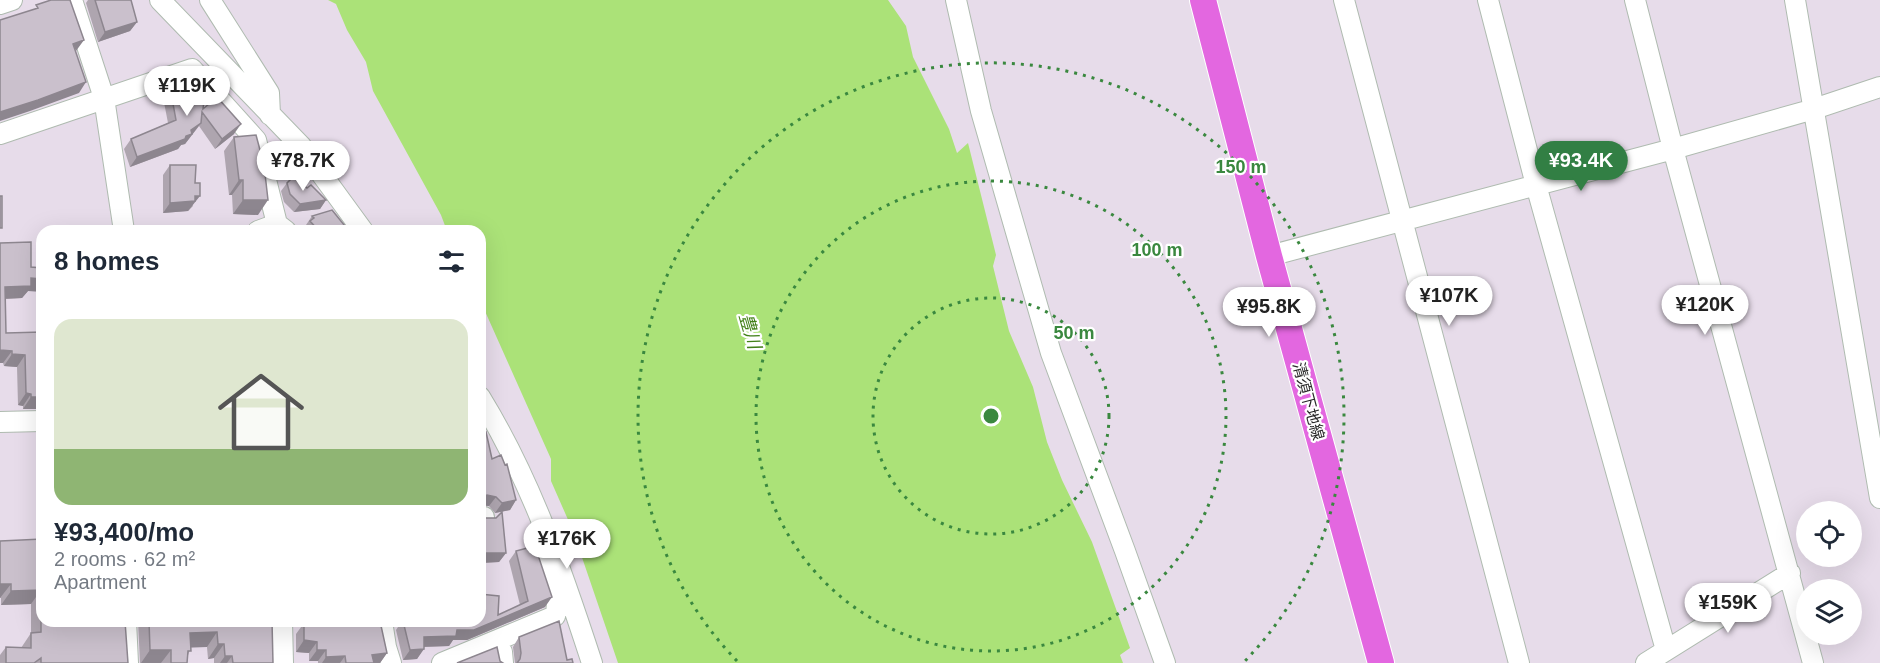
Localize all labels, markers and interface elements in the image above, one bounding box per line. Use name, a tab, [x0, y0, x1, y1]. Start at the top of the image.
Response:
pin: ¥119K	[145, 66, 229, 117]
text: ¥119K	[158, 74, 216, 96]
pin: ¥78.7K	[254, 141, 352, 192]
pin: ¥93.4K	[1532, 141, 1630, 192]
text: ¥78.7K	[271, 149, 335, 171]
text: ¥93.4K	[1549, 149, 1613, 171]
text: 150 m	[1215, 157, 1267, 177]
text: 100 m	[1131, 240, 1183, 260]
icon: filters	[435, 245, 468, 278]
text: 8 homes	[54, 246, 160, 276]
pin: ¥107K	[1407, 276, 1491, 327]
text: ¥107K	[1420, 284, 1478, 306]
pin: ¥120K	[1663, 285, 1747, 336]
pin: ¥95.8K	[1220, 287, 1318, 338]
text: ¥120K	[1676, 293, 1734, 315]
text: ¥95.8K	[1237, 295, 1301, 317]
water label: 豊川	[735, 311, 765, 353]
text: 50 m	[1053, 323, 1095, 343]
icon: home	[207, 358, 315, 466]
street label: 清須下地線	[1290, 360, 1327, 442]
centre of rings	[981, 406, 1001, 426]
map controls	[1796, 501, 1862, 645]
button: locate	[1796, 501, 1862, 567]
text: ¥93,400/mo	[54, 517, 194, 547]
pin: ¥176K	[525, 519, 609, 570]
text: ¥176K	[538, 527, 596, 549]
text: 2 rooms · 62 m²	[54, 548, 195, 570]
text: Apartment	[54, 571, 146, 593]
button: layers	[1796, 579, 1862, 645]
pin: ¥159K	[1686, 583, 1770, 634]
text: ¥159K	[1699, 591, 1757, 613]

